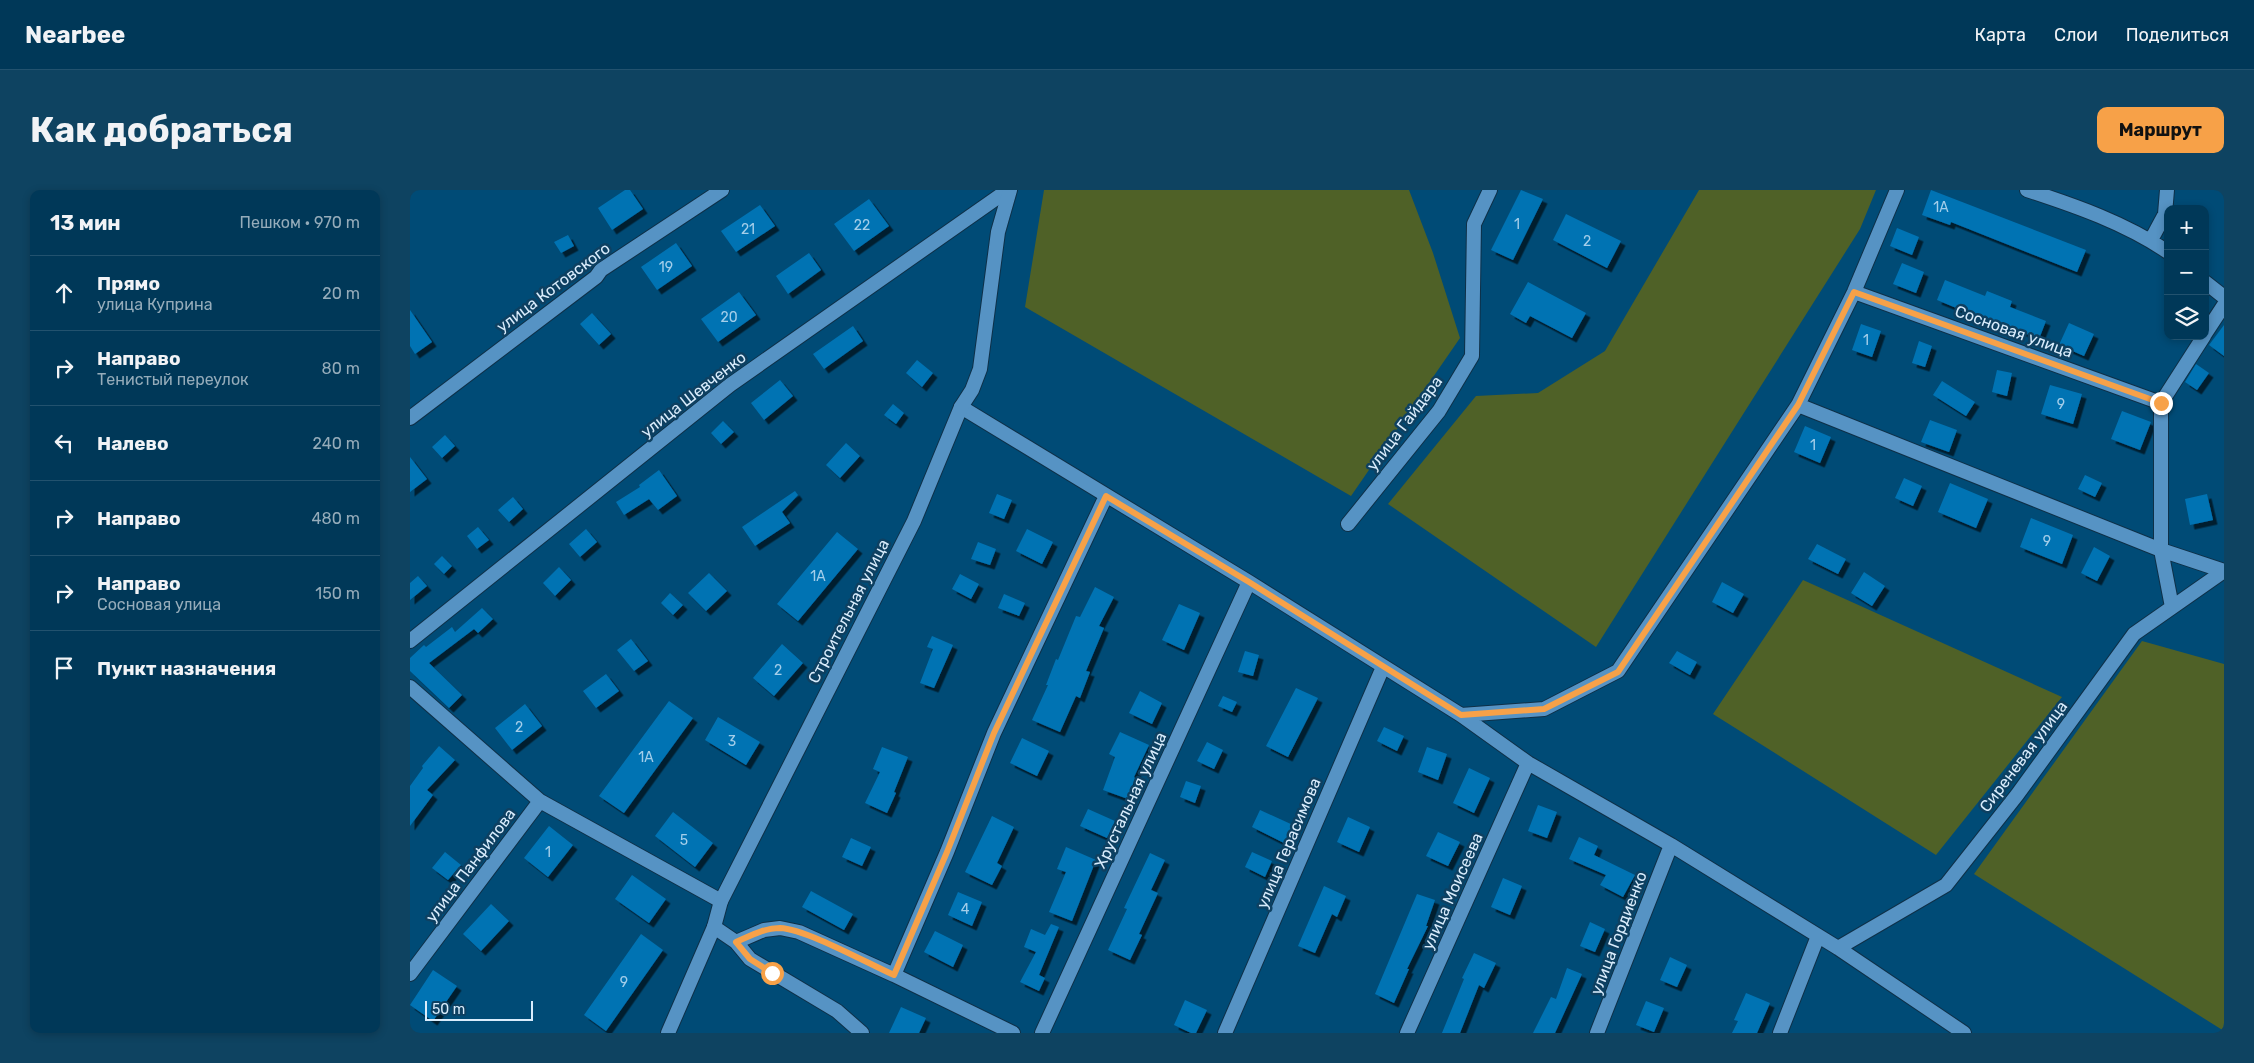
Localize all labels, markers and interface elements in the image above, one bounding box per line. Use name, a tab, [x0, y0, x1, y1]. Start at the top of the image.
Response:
text: Nearbee	[25, 21, 125, 49]
text: Карта	[1975, 24, 2026, 46]
text: Слои	[2054, 24, 2098, 46]
text: Поделиться	[2126, 24, 2229, 46]
button: Маршрут	[2097, 107, 2224, 153]
text: Как добраться	[30, 109, 293, 151]
house number: 1А	[1933, 199, 1949, 216]
map controls	[2164, 205, 2209, 340]
button: +	[2164, 205, 2209, 250]
text: 13 мин	[50, 210, 121, 235]
text: Пешком · 970 m	[240, 213, 360, 232]
house number: 1	[1514, 216, 1520, 233]
house number: 22	[854, 217, 870, 234]
house number: 21	[741, 221, 755, 238]
house number: 2	[1583, 233, 1591, 250]
street label: улица Котовского	[493, 238, 614, 336]
button: −	[2164, 250, 2209, 295]
house number: 19	[659, 259, 673, 276]
text: Прямо	[97, 272, 160, 295]
icon: ahead	[50, 279, 78, 307]
text: 20 m	[322, 284, 360, 303]
text: улица Куприна	[97, 295, 212, 314]
button: layers	[2164, 295, 2209, 340]
street label: Сосновая улица	[1952, 301, 2075, 362]
house number: 20	[720, 309, 738, 326]
house number: 1	[1863, 332, 1869, 349]
text: Направо	[97, 347, 181, 370]
street label: улица Шевченко	[637, 347, 750, 441]
icon: right	[50, 354, 78, 382]
text: 80 m	[322, 359, 360, 378]
text: Тенистый переулок	[97, 370, 249, 389]
street label: улица Гайдара	[1363, 372, 1446, 474]
route end	[2150, 392, 2173, 415]
house number: 9	[2057, 396, 2065, 413]
icon: left	[50, 429, 78, 457]
text: Налево	[97, 432, 169, 455]
text: 240 m	[313, 434, 360, 453]
house number: 1	[1810, 437, 1816, 454]
icon: right	[50, 504, 78, 532]
text: Направо	[97, 507, 181, 530]
text: 480 m	[312, 509, 360, 528]
house number: 9	[2043, 533, 2051, 550]
street label: Строительная улица	[804, 536, 893, 686]
house number: 1А	[810, 568, 826, 585]
text: Направо	[97, 572, 181, 595]
icon: right	[50, 579, 78, 607]
text: 150 m	[315, 584, 360, 603]
text: Сосновая улица	[97, 595, 221, 614]
icon: arrive	[50, 654, 78, 682]
text: Пункт назначения	[97, 657, 276, 680]
house number: 2	[774, 662, 782, 679]
street label: Сиреневая улица	[1975, 697, 2071, 816]
house number: 2	[515, 719, 523, 736]
street label: Хрустальная улица	[1091, 729, 1170, 871]
house number: 3	[728, 733, 736, 750]
house number: 1А	[638, 749, 654, 766]
street label: улица Герасимова	[1252, 775, 1325, 911]
street label: улица Панфилова	[421, 805, 519, 926]
street label: улица Моисеева	[1418, 830, 1487, 953]
house number: 5	[680, 832, 688, 849]
house number: 1	[545, 844, 551, 861]
street label: улица Гордиенко	[1586, 869, 1651, 997]
house number: 4	[961, 901, 970, 918]
route start	[761, 962, 784, 985]
house number: 9	[620, 974, 628, 991]
scale bar	[425, 998, 532, 1021]
text: 50 m	[432, 1001, 465, 1018]

